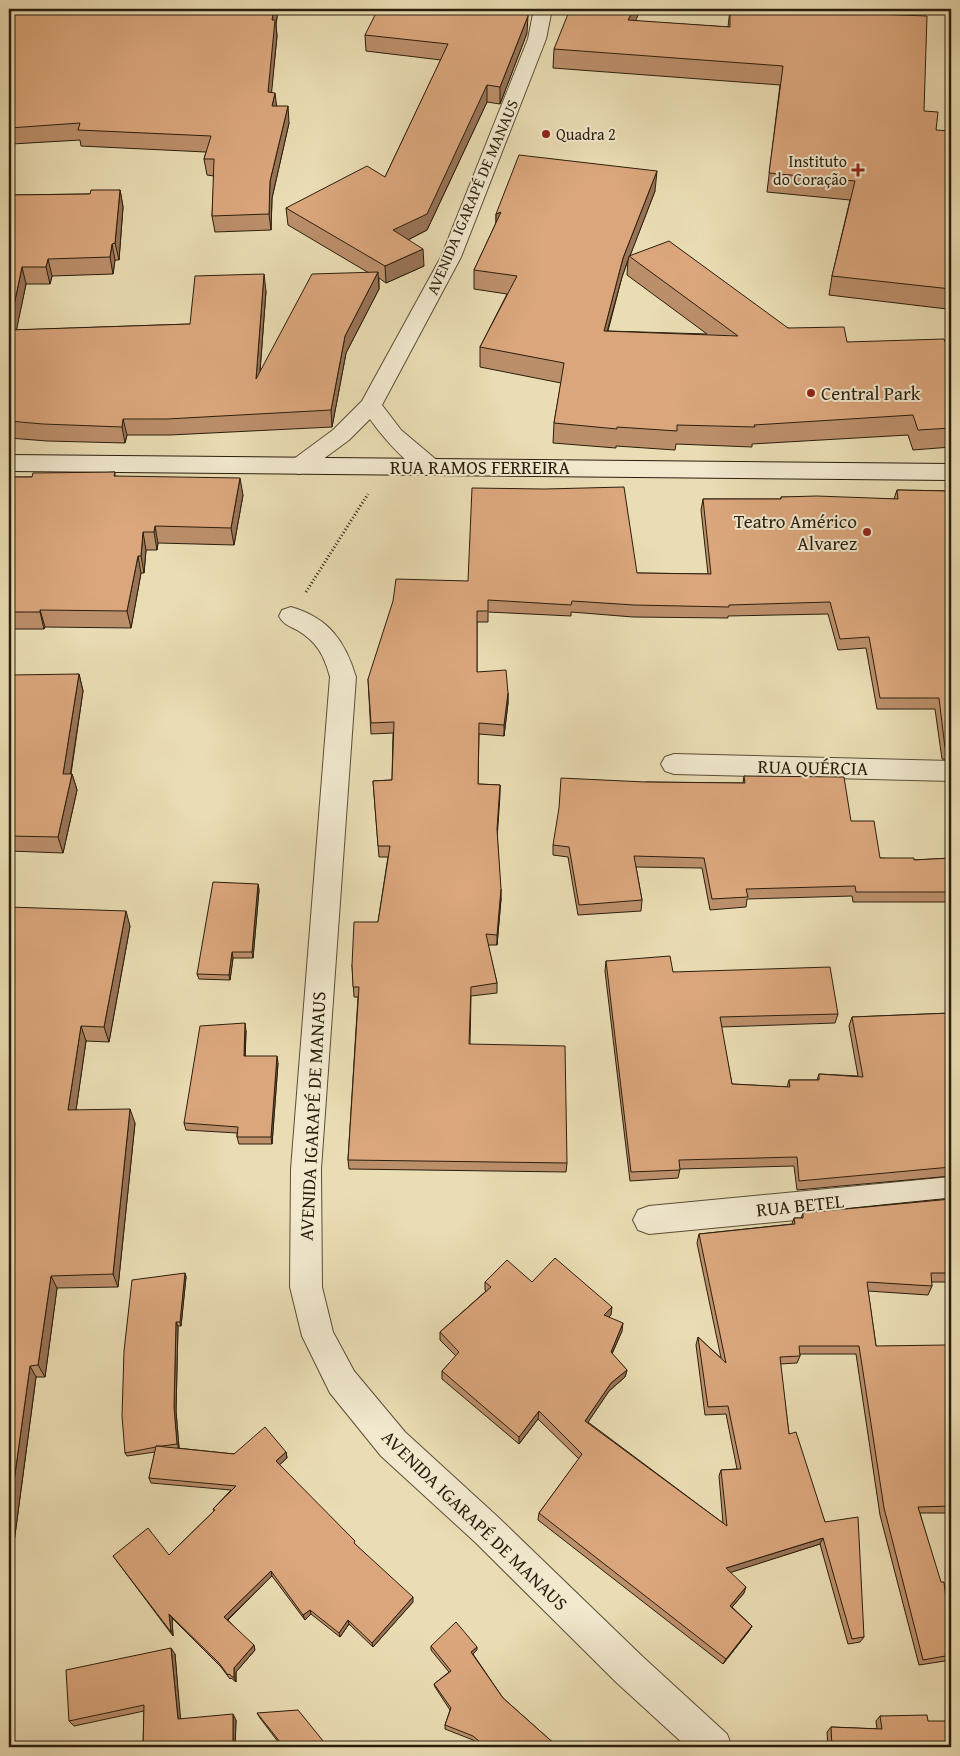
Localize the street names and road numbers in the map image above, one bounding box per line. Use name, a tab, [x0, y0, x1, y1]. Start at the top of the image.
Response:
street label: AVENIDA IGARAPÉ DE MANAUS	[420, 95, 524, 298]
street label: RUA RAMOS FERREIRA	[390, 453, 570, 481]
street label: RUA QUÉRCIA	[757, 752, 869, 782]
street label: AVENIDA IGARAPÉ DE MANAUS	[291, 991, 333, 1241]
street label: RUA BETEL	[755, 1186, 845, 1224]
street label: AVENIDA IGARAPÉ DE MANAUS	[376, 1423, 574, 1617]

